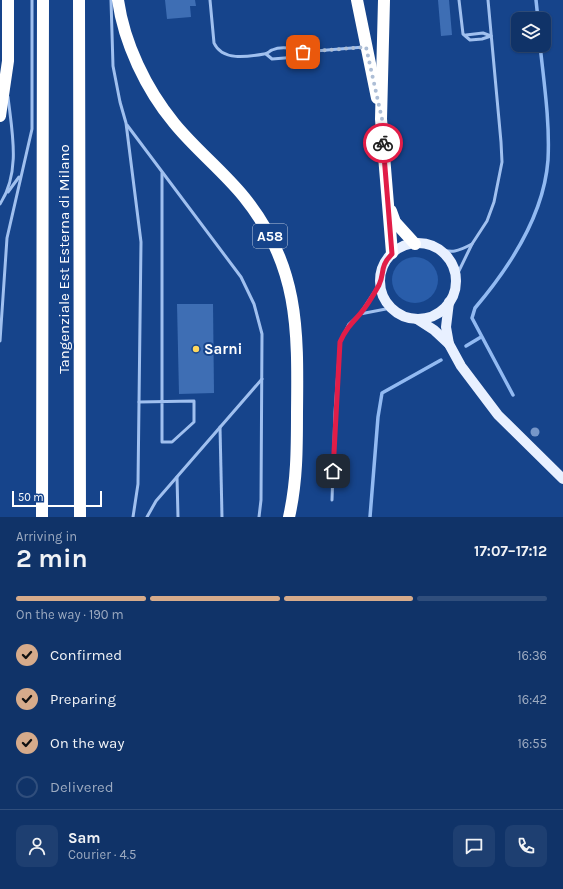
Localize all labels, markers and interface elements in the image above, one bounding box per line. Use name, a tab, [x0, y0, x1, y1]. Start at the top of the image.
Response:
map controls	[511, 12, 551, 52]
button: layers	[511, 12, 551, 52]
pin	[286, 35, 320, 69]
icon: bag	[292, 41, 314, 63]
courier	[363, 123, 403, 163]
icon: bike	[372, 132, 394, 154]
street label: Tangenziale Est Esterna di Milano	[55, 144, 73, 374]
road number: A58	[253, 224, 287, 248]
place label: Sarni	[204, 340, 243, 358]
marker: Sarni	[191, 344, 201, 354]
pin	[316, 454, 350, 488]
icon: home	[322, 460, 344, 482]
scale bar	[12, 489, 102, 508]
text: 50 m	[18, 491, 44, 504]
text: Arriving in	[16, 529, 77, 544]
text: 17:07–17:12	[474, 542, 547, 560]
text: 2 min	[16, 543, 88, 574]
text: On the way · 190 m	[16, 607, 124, 622]
icon: check	[16, 644, 38, 666]
text: Confirmed	[50, 646, 122, 664]
text: 16:36	[517, 648, 547, 663]
icon: check	[16, 688, 38, 710]
text: Preparing	[50, 690, 116, 708]
text: 16:42	[517, 692, 547, 707]
icon: check	[16, 732, 38, 754]
text: On the way	[50, 734, 124, 752]
text: 16:55	[518, 736, 547, 751]
text: Delivered	[50, 778, 114, 796]
button: person	[16, 825, 58, 867]
button: chat	[453, 825, 495, 867]
button: phone	[505, 825, 547, 867]
text: Sam	[68, 829, 101, 847]
text: Courier · 4.5	[68, 847, 136, 862]

